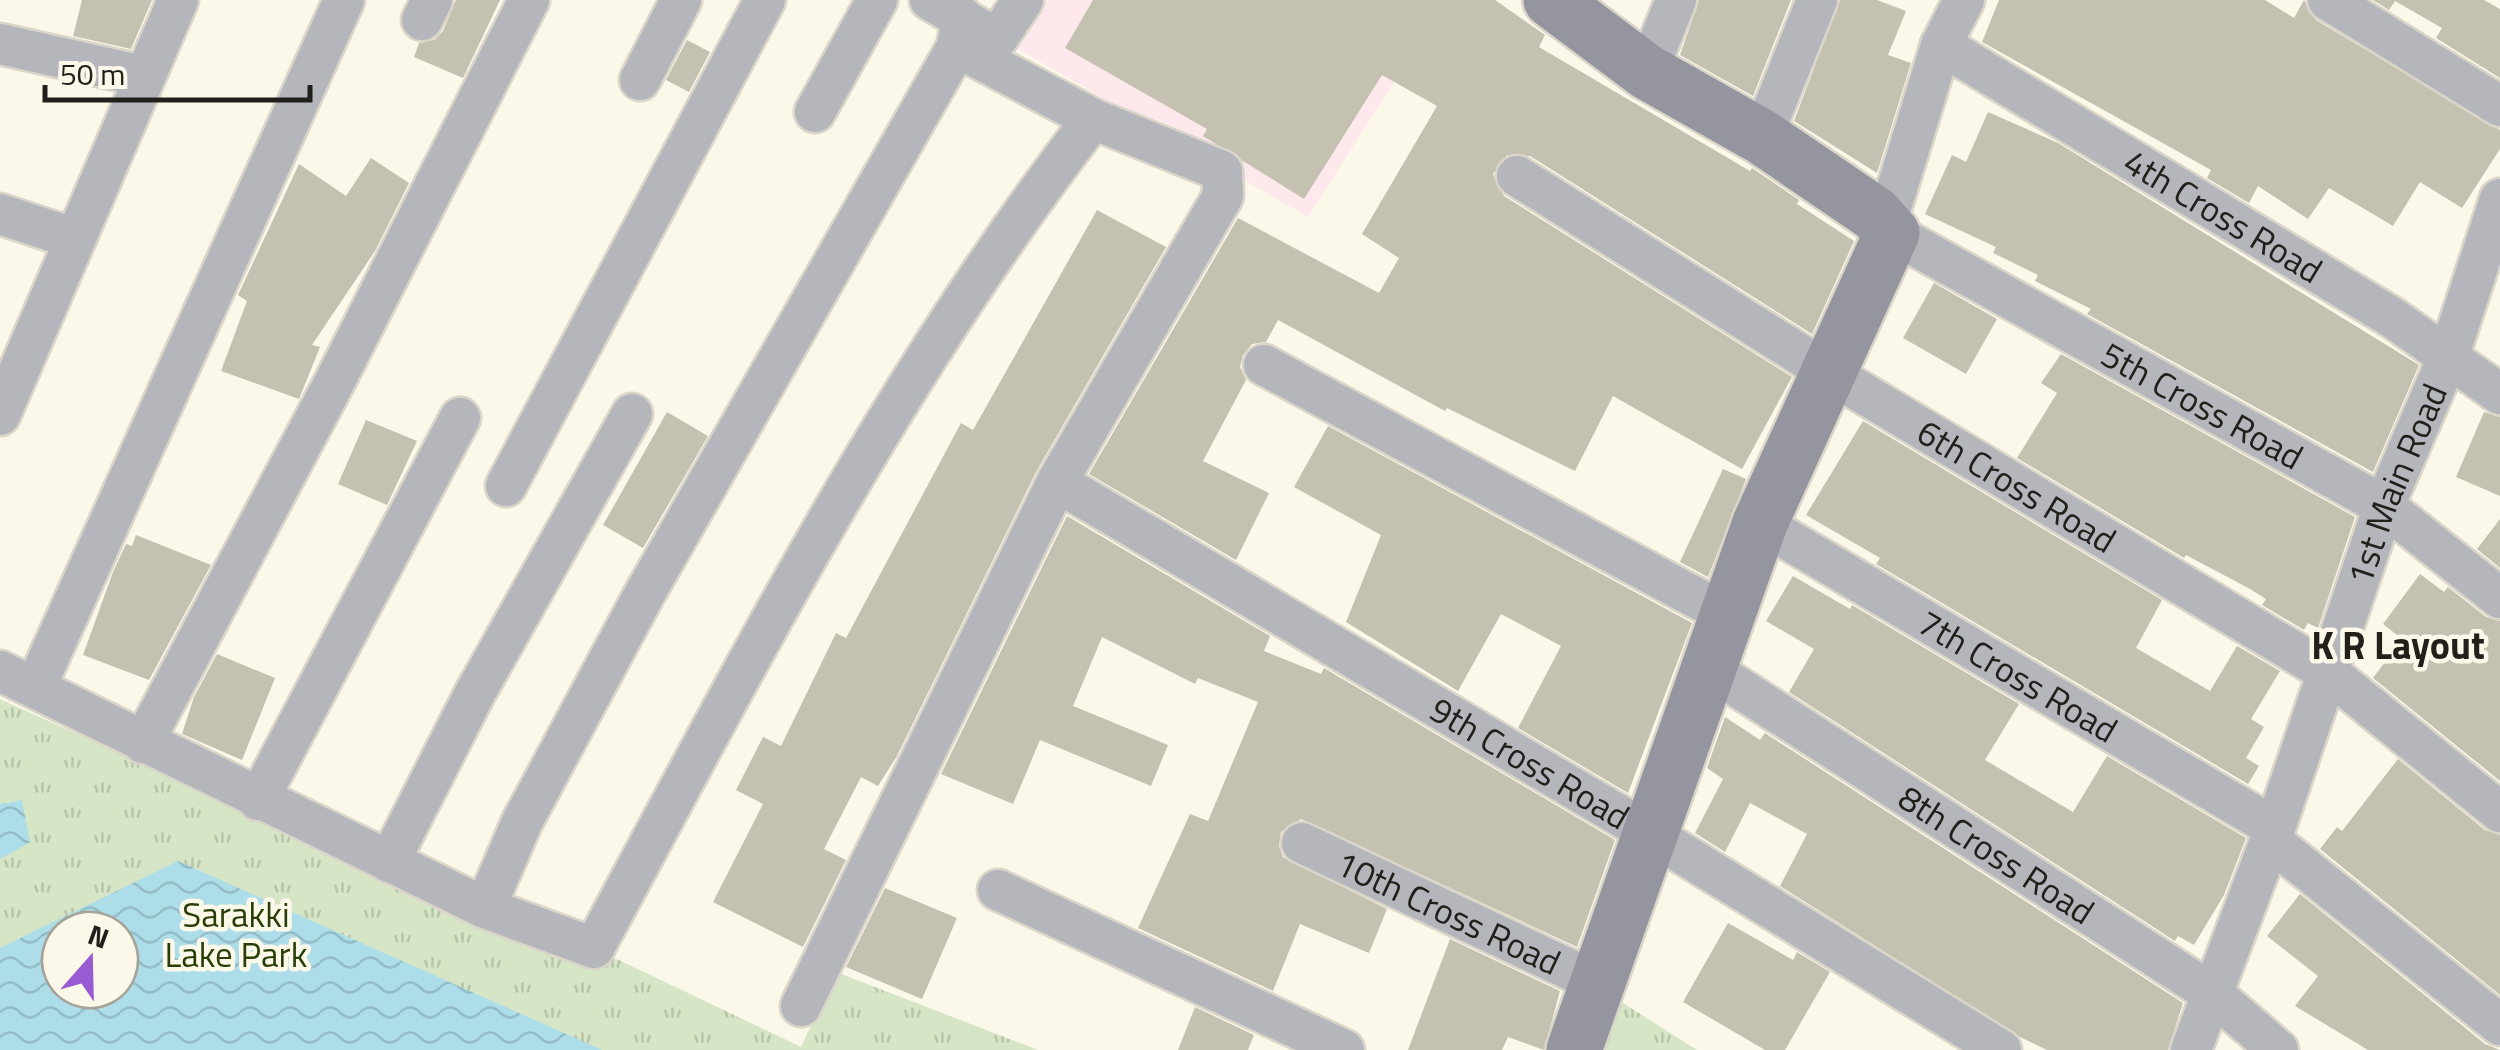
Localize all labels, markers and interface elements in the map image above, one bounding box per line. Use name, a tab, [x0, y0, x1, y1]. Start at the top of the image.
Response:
scale bar	[45, 40, 310, 102]
text: 50 m	[60, 51, 125, 97]
street label: 4th Cross Road	[2114, 135, 2333, 297]
street label: 5th Cross Road	[2092, 327, 2313, 483]
street label: 1st Main Road	[2332, 375, 2461, 592]
street label: 6th Cross Road	[1907, 405, 2127, 566]
street label: 7th Cross Road	[1908, 596, 2128, 756]
district label: K R Layout	[2311, 616, 2485, 674]
street label: 9th Cross Road	[1420, 682, 1640, 843]
street label: 8th Cross Road	[1888, 771, 2105, 938]
street label: 10th Cross Road	[1327, 836, 1570, 989]
park label: Sarakki Lake Park	[165, 887, 308, 981]
north arrow	[40, 910, 140, 1010]
text: N	[82, 913, 115, 960]

